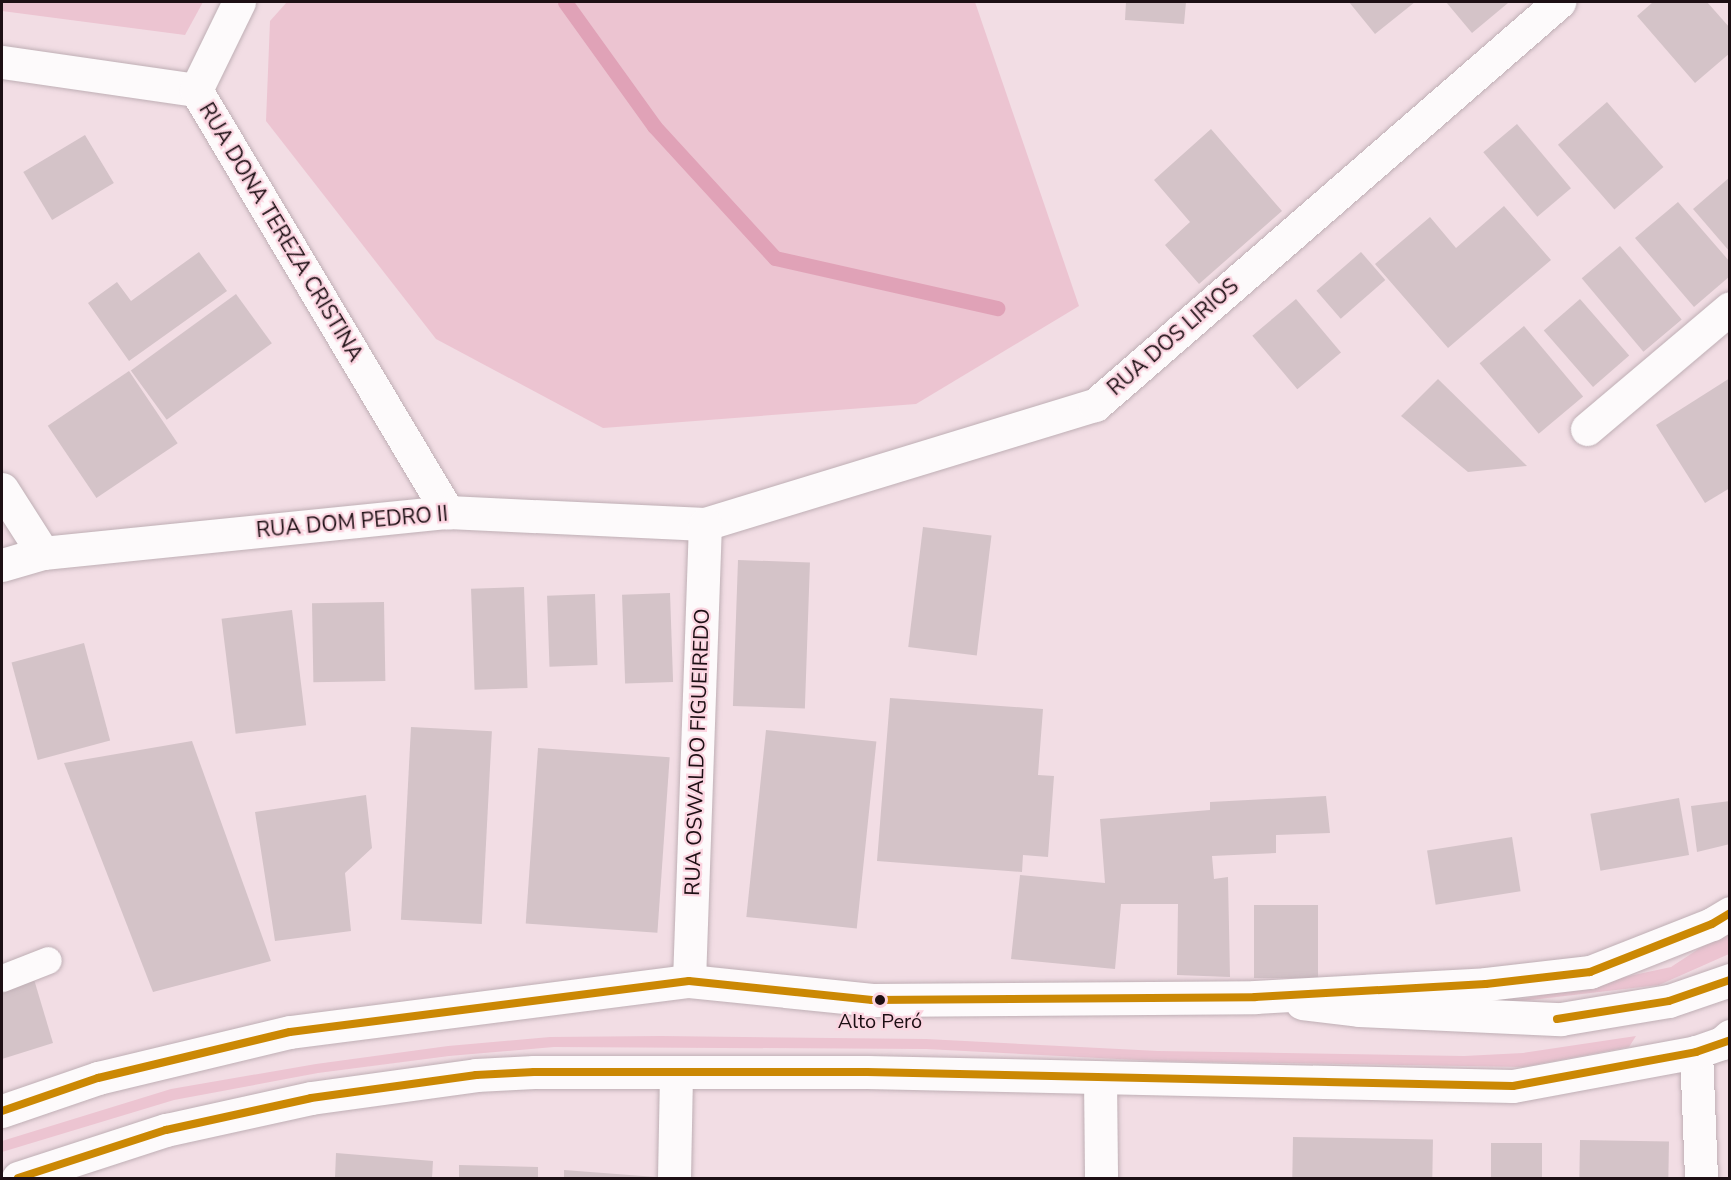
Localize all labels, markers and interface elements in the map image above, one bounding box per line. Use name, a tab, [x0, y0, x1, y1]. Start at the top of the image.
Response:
street label: RUA DONA TEREZA CRISTINA	[194, 98, 368, 366]
street label: RUA DOS LIRIOS	[1102, 273, 1244, 401]
street label: RUA DOM PEDRO II	[255, 501, 449, 543]
street label: RUA OSWALDO FIGUEIREDO	[679, 608, 715, 896]
marker: Alto Peró	[874, 994, 886, 1006]
place label: Alto Peró	[838, 1009, 922, 1033]

